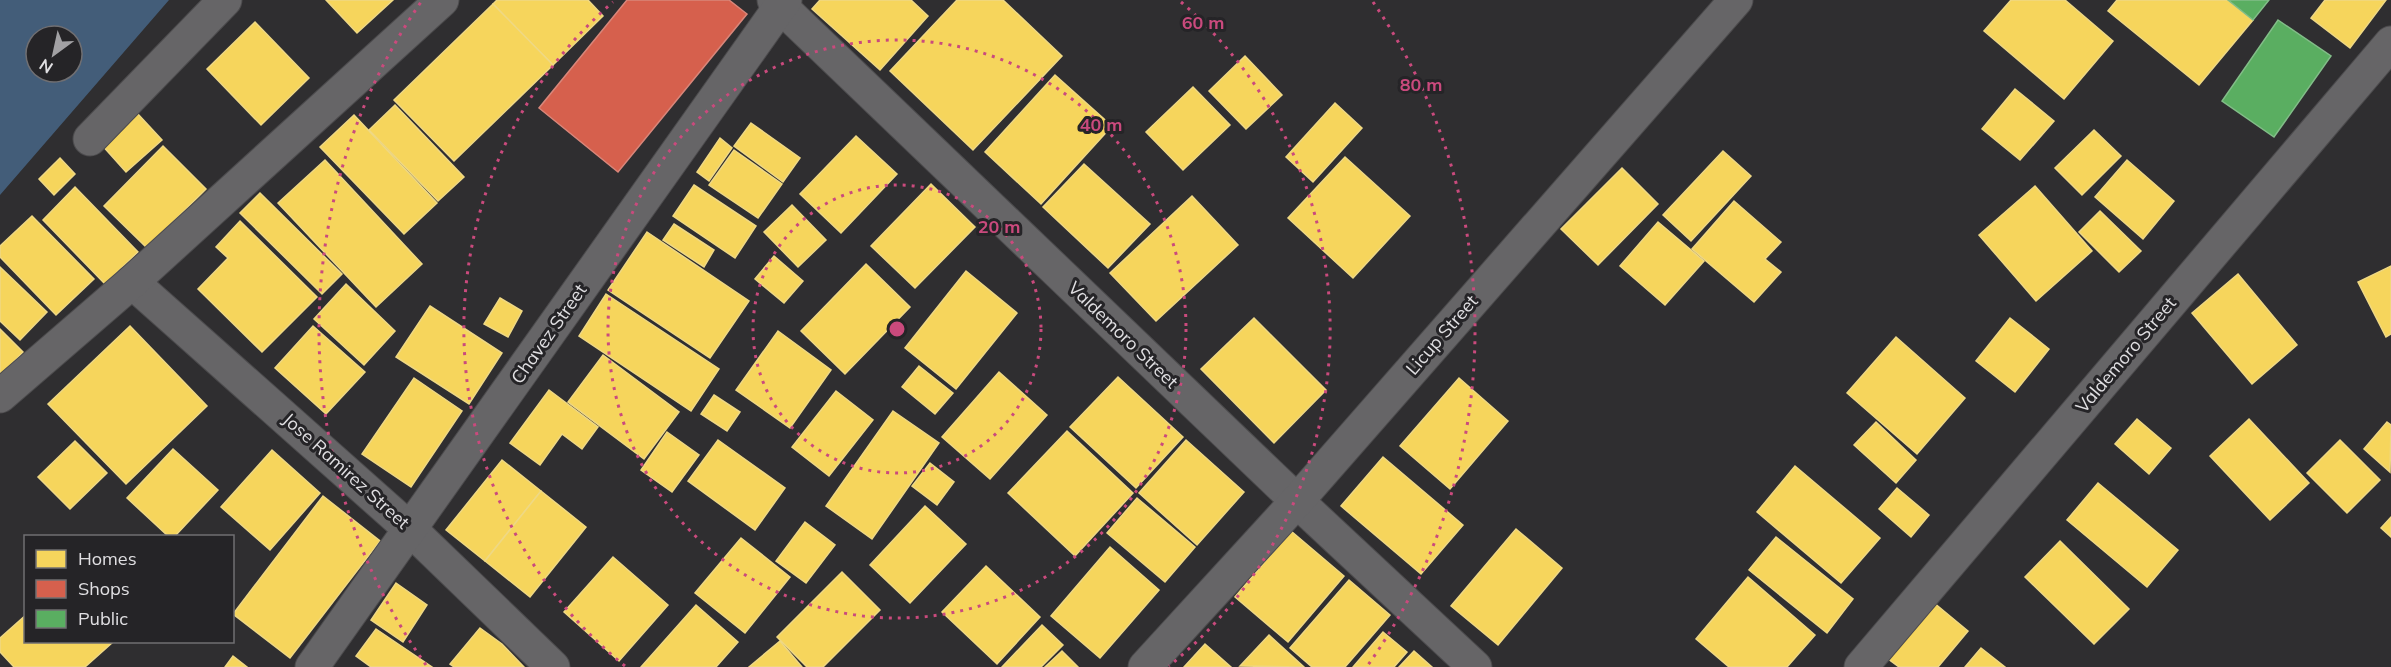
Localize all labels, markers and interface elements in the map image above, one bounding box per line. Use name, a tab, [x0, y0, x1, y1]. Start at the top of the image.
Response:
text: 60 m	[1182, 11, 1224, 34]
north arrow	[24, 24, 84, 84]
text: N	[35, 55, 56, 78]
text: 80 m	[1400, 73, 1442, 96]
text: 40 m	[1080, 113, 1122, 136]
text: 20 m	[978, 215, 1020, 238]
street label: Valdemoro Street	[1063, 276, 1183, 393]
street label: Chavez Street	[506, 279, 591, 388]
street label: Licup Street	[1401, 290, 1483, 379]
street label: Valdemoro Street	[2070, 292, 2181, 417]
centre of rings	[887, 319, 907, 339]
street label: Jose Ramirez Street	[278, 408, 415, 534]
legend	[24, 535, 234, 643]
text: Homes	[78, 547, 137, 570]
text: Shops	[78, 577, 130, 600]
text: Public	[78, 607, 128, 630]

